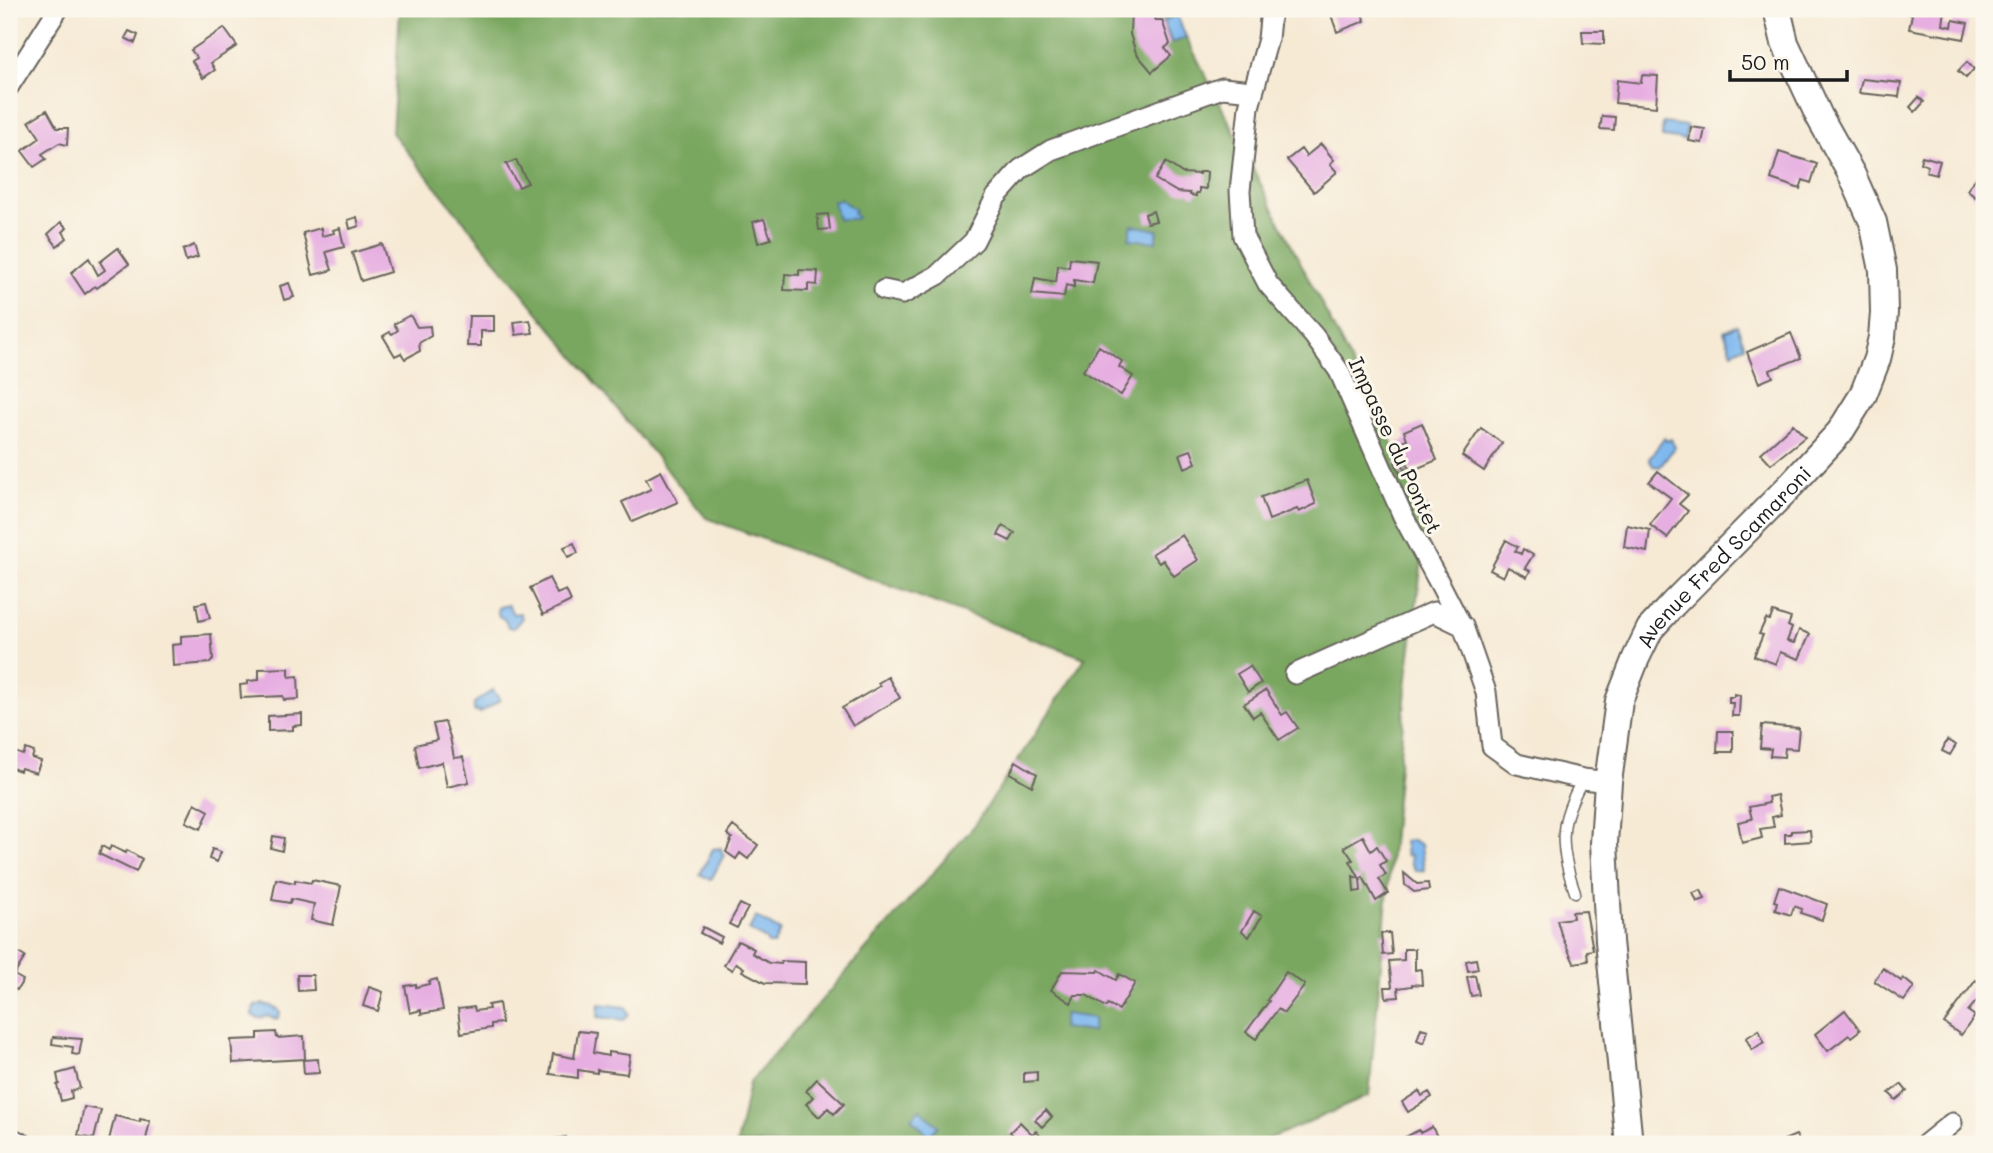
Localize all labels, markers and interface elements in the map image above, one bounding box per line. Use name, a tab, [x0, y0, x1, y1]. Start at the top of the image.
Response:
scale bar	[1730, 38, 1848, 82]
text: 50 m	[1741, 48, 1790, 75]
street label: Impasse du Pontet	[1343, 352, 1449, 538]
street label: Avenue Fred Scamaroni	[1630, 459, 1816, 652]

